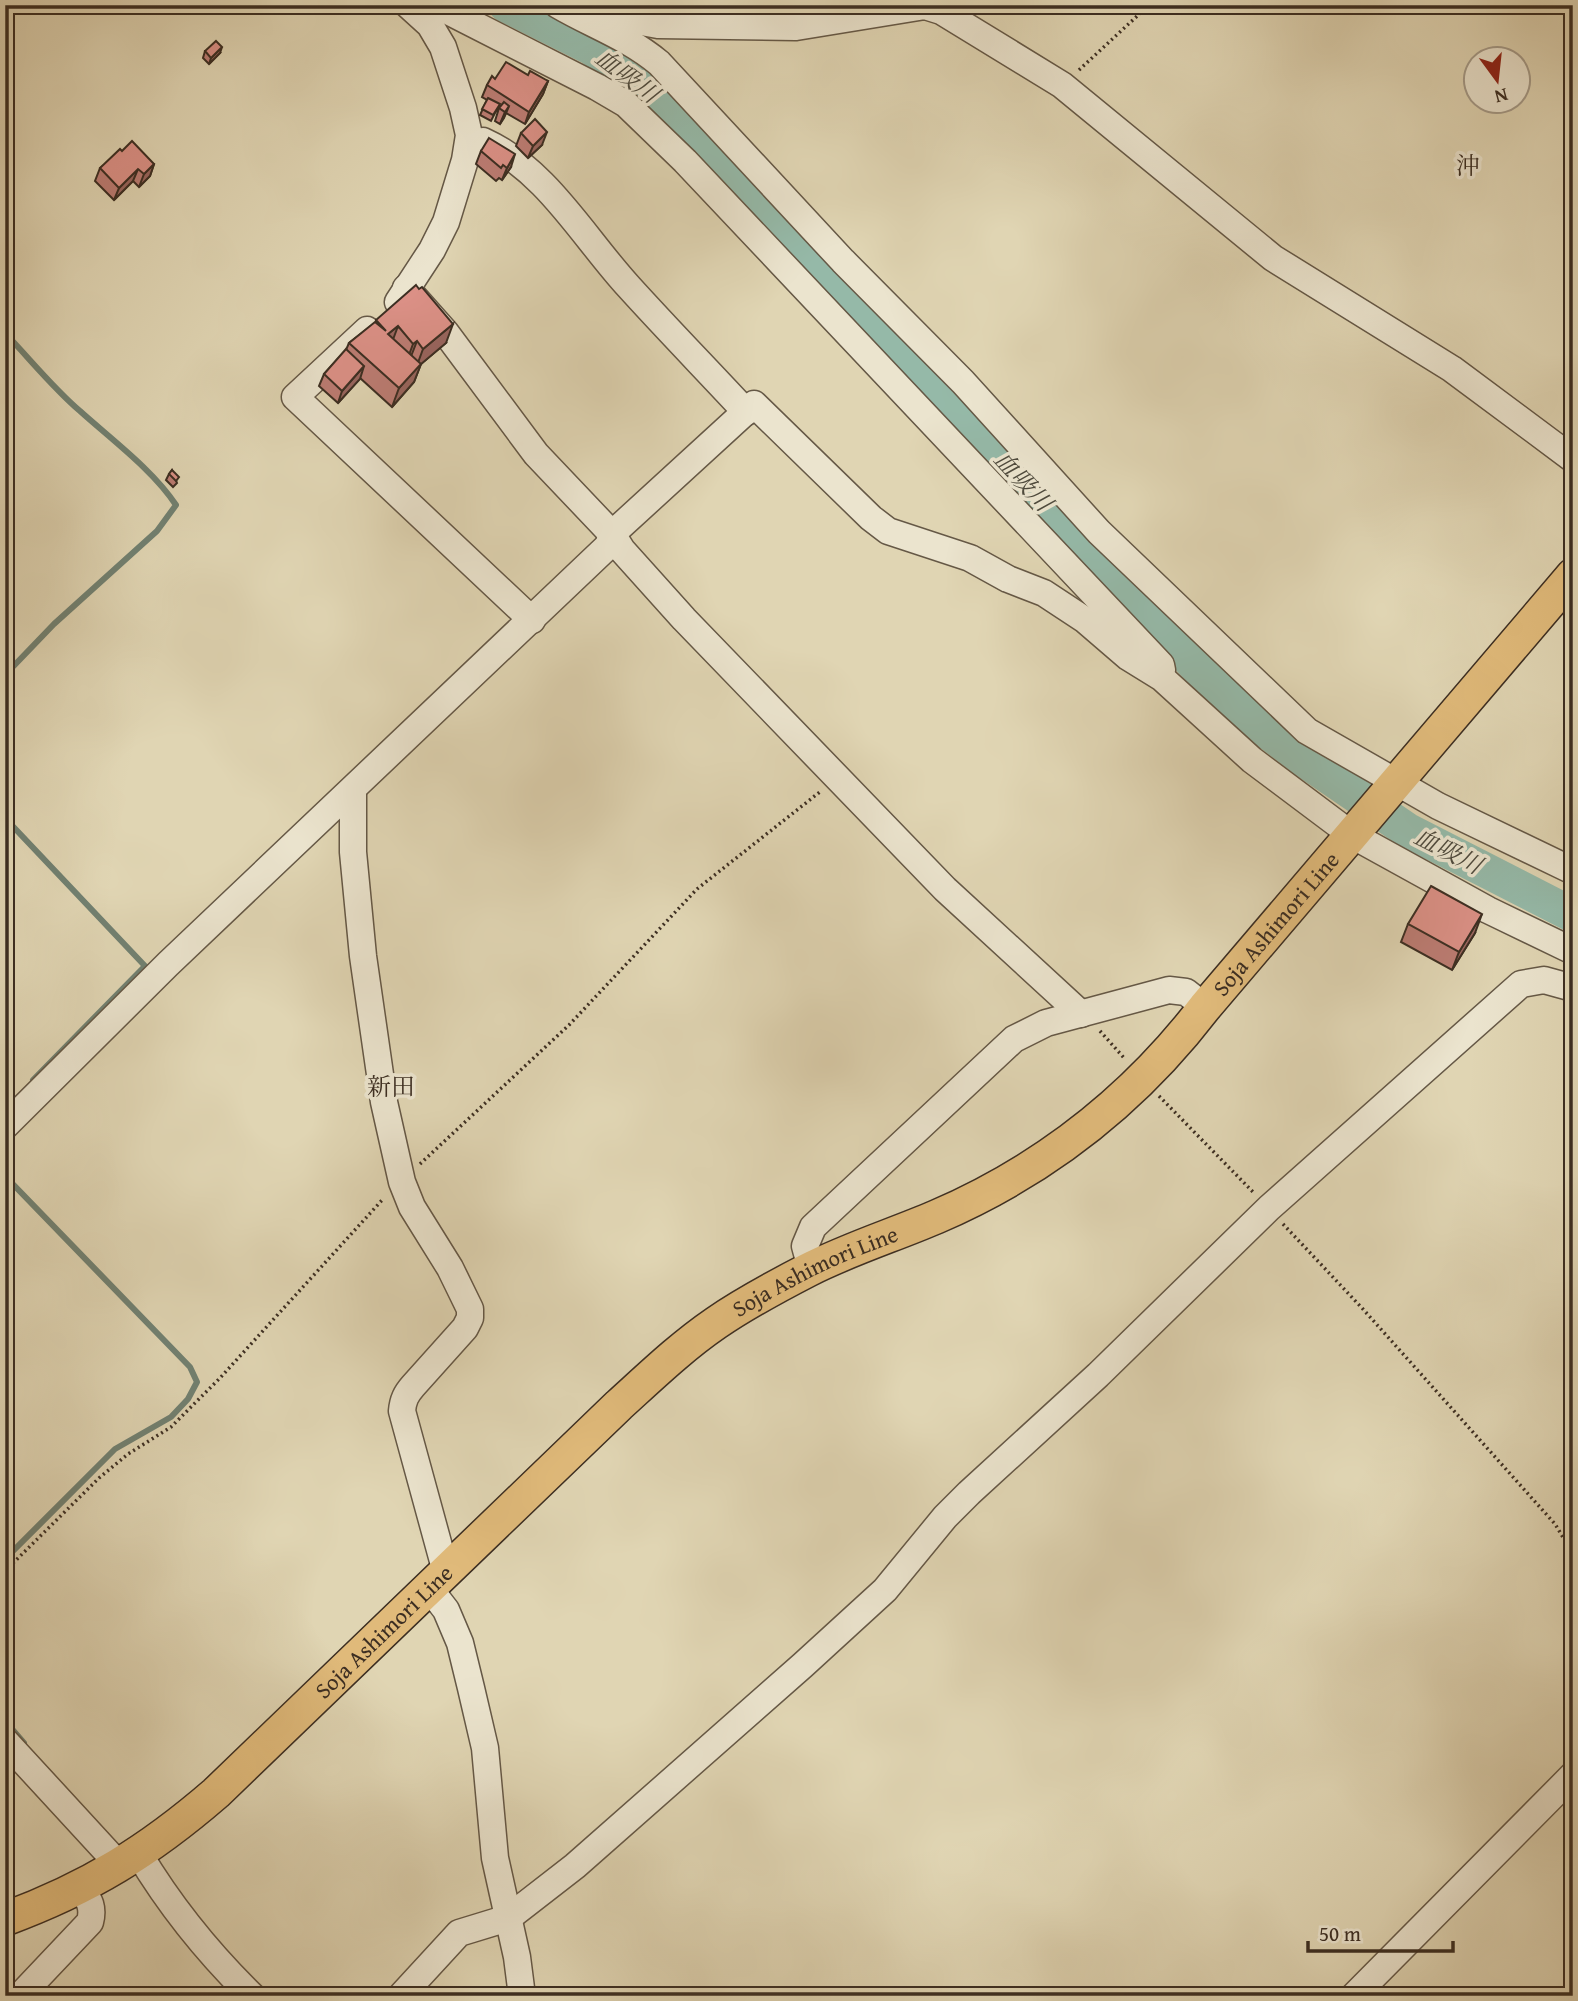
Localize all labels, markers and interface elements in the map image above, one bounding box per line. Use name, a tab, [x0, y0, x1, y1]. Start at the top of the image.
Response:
water label: 血吸川	[588, 40, 669, 113]
north arrow	[1462, 46, 1532, 116]
text: N	[1491, 81, 1511, 112]
district label: 沖	[1456, 148, 1480, 183]
water label: 血吸川	[986, 442, 1063, 521]
water label: 血吸川	[1408, 819, 1491, 884]
street label: Soja Ashimori Line	[1204, 844, 1347, 1003]
district label: 新田	[367, 1069, 415, 1104]
street label: Soja Ashimori Line	[725, 1217, 902, 1325]
street label: Soja Ashimori Line	[307, 1557, 460, 1706]
scale bar	[1308, 1910, 1454, 1954]
text: 50 m	[1319, 1918, 1361, 1949]

